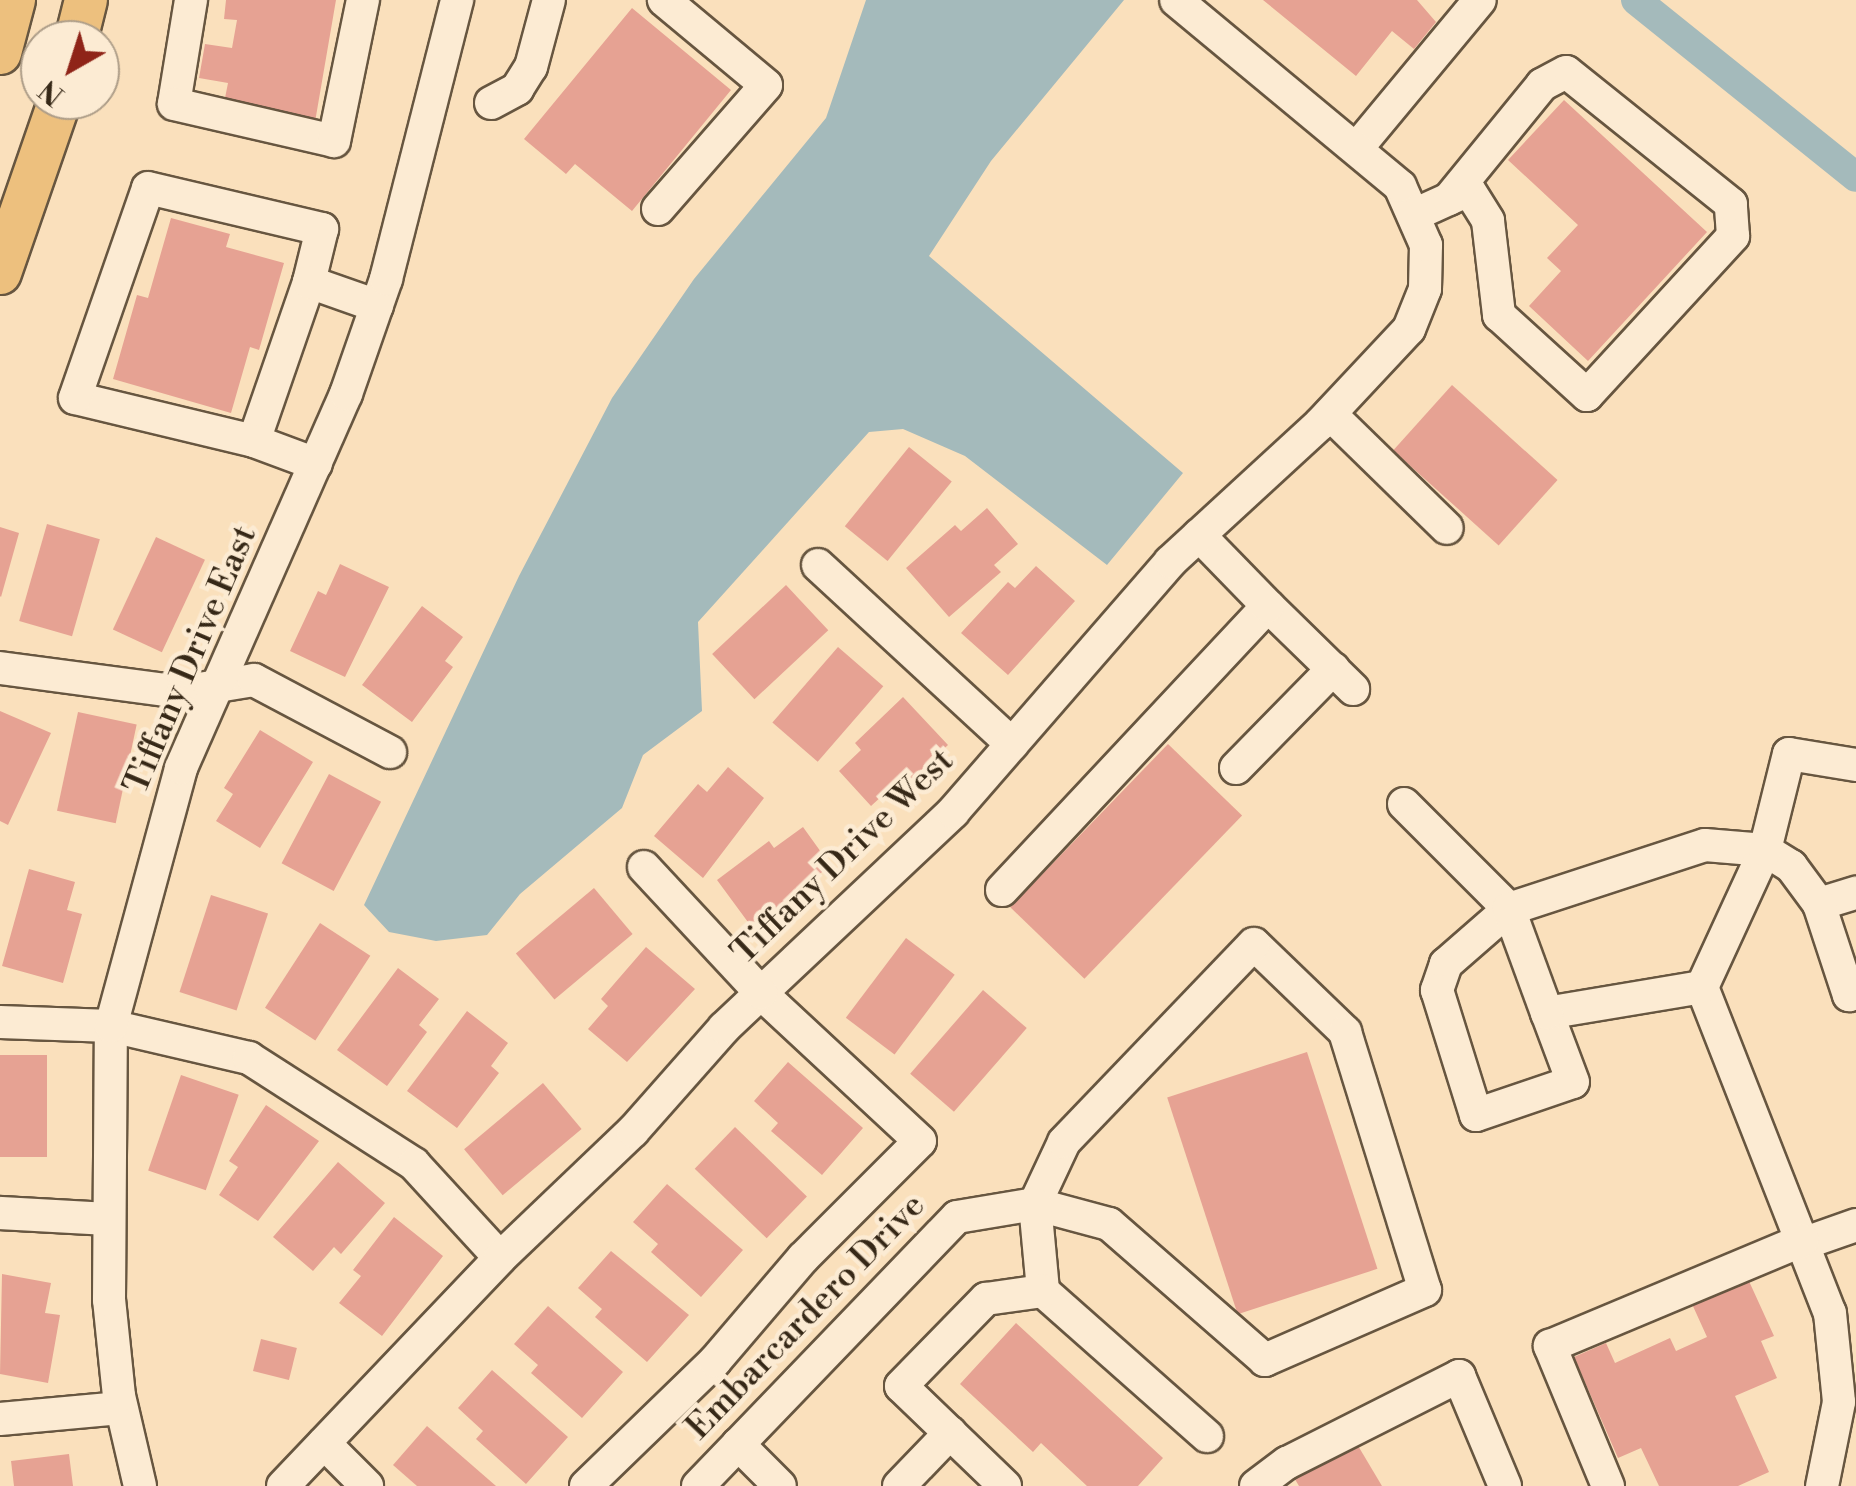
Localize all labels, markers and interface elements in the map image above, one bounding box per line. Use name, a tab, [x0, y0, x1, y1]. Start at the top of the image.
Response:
north arrow	[20, 20, 120, 120]
text: N	[32, 72, 72, 113]
street label: Tiffany Drive East	[116, 520, 266, 800]
street label: Tiffany Drive West	[723, 740, 963, 974]
street label: Embarcardero Drive	[678, 1185, 934, 1449]

